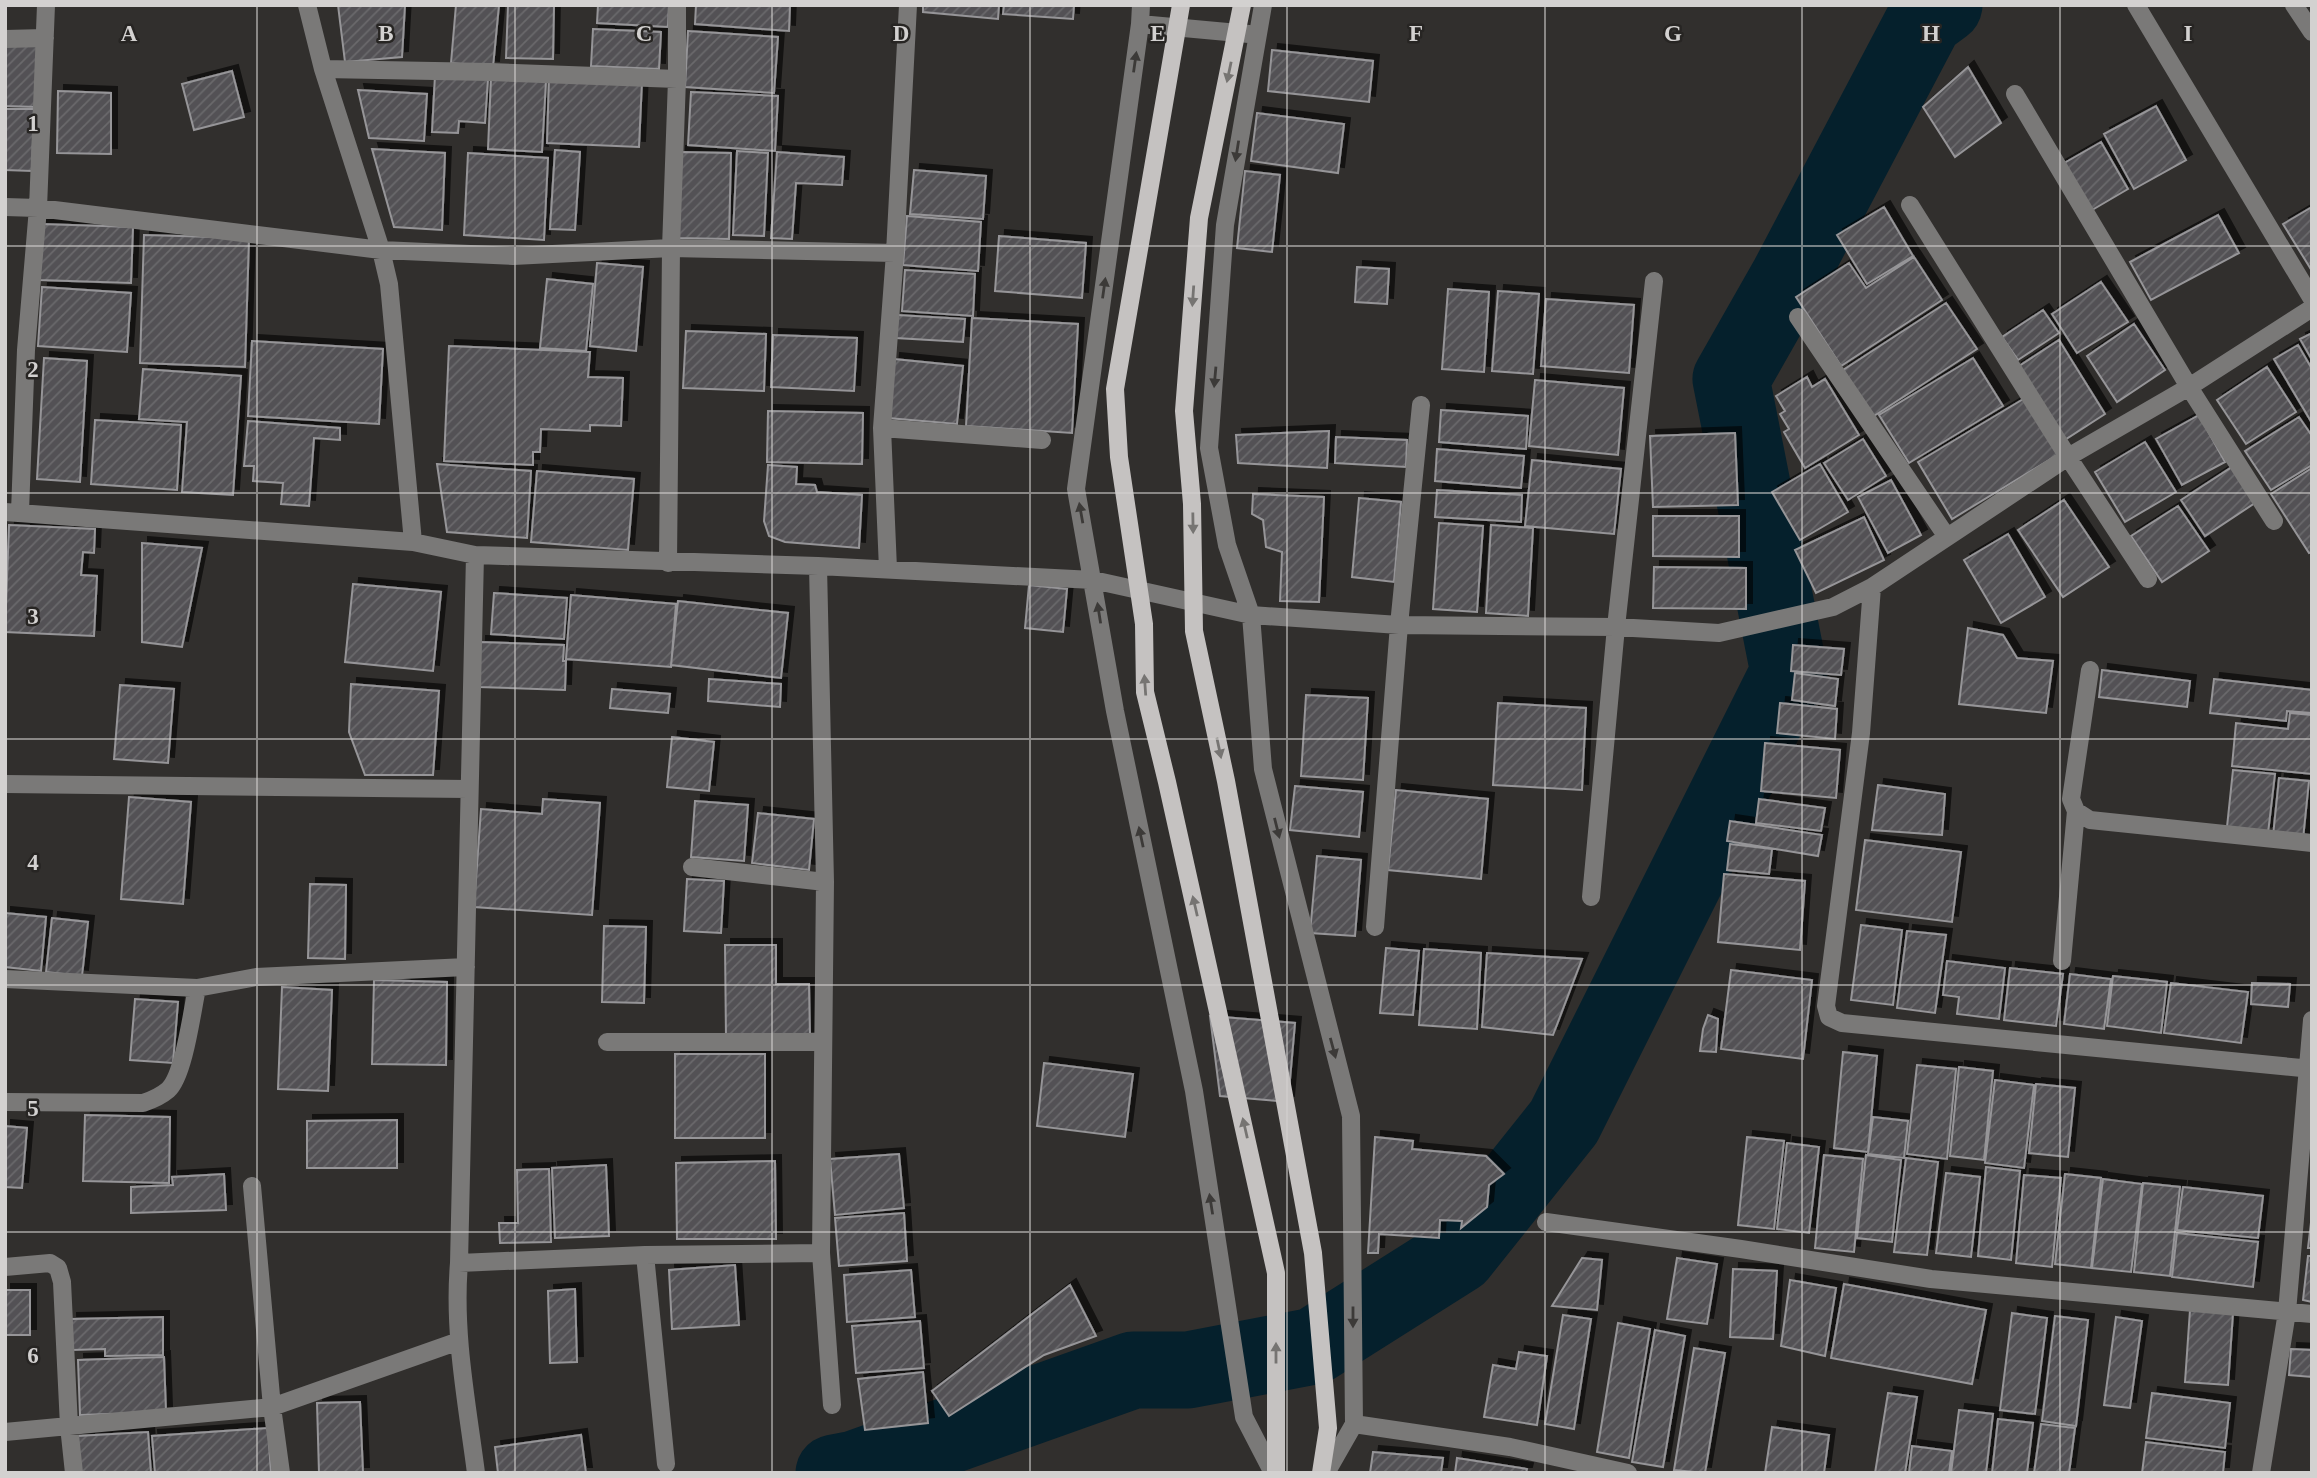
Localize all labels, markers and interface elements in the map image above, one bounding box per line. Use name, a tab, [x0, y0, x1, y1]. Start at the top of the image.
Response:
text: A	[121, 21, 138, 46]
text: B	[378, 21, 394, 46]
text: C	[636, 21, 652, 46]
text: D	[893, 21, 909, 46]
text: E	[1150, 21, 1166, 46]
text: F	[1409, 21, 1423, 46]
text: G	[1664, 21, 1682, 46]
text: H	[1922, 21, 1940, 46]
text: I	[2184, 21, 2193, 46]
one-way arrow	[1130, 51, 1141, 73]
one-way arrow	[1223, 61, 1234, 83]
text: 1	[27, 111, 39, 136]
one-way arrow	[1231, 140, 1242, 162]
one-way arrow	[1098, 277, 1109, 299]
one-way arrow	[1187, 286, 1198, 308]
text: 2	[27, 357, 39, 382]
one-way arrow	[1209, 366, 1220, 388]
one-way arrow	[1075, 502, 1086, 524]
one-way arrow	[1187, 512, 1198, 534]
one-way arrow	[1093, 602, 1104, 624]
text: 3	[27, 604, 39, 629]
one-way arrow	[1140, 673, 1151, 695]
one-way arrow	[1214, 737, 1225, 759]
one-way arrow	[1272, 817, 1283, 839]
one-way arrow	[1136, 826, 1147, 848]
text: 4	[27, 850, 39, 875]
one-way arrow	[1189, 895, 1200, 917]
one-way arrow	[1328, 1037, 1339, 1059]
text: 5	[27, 1096, 39, 1121]
one-way arrow	[1239, 1117, 1250, 1139]
one-way arrow	[1206, 1193, 1217, 1215]
one-way arrow	[1347, 1306, 1359, 1328]
one-way arrow	[1270, 1341, 1282, 1363]
text: 6	[27, 1343, 39, 1368]

